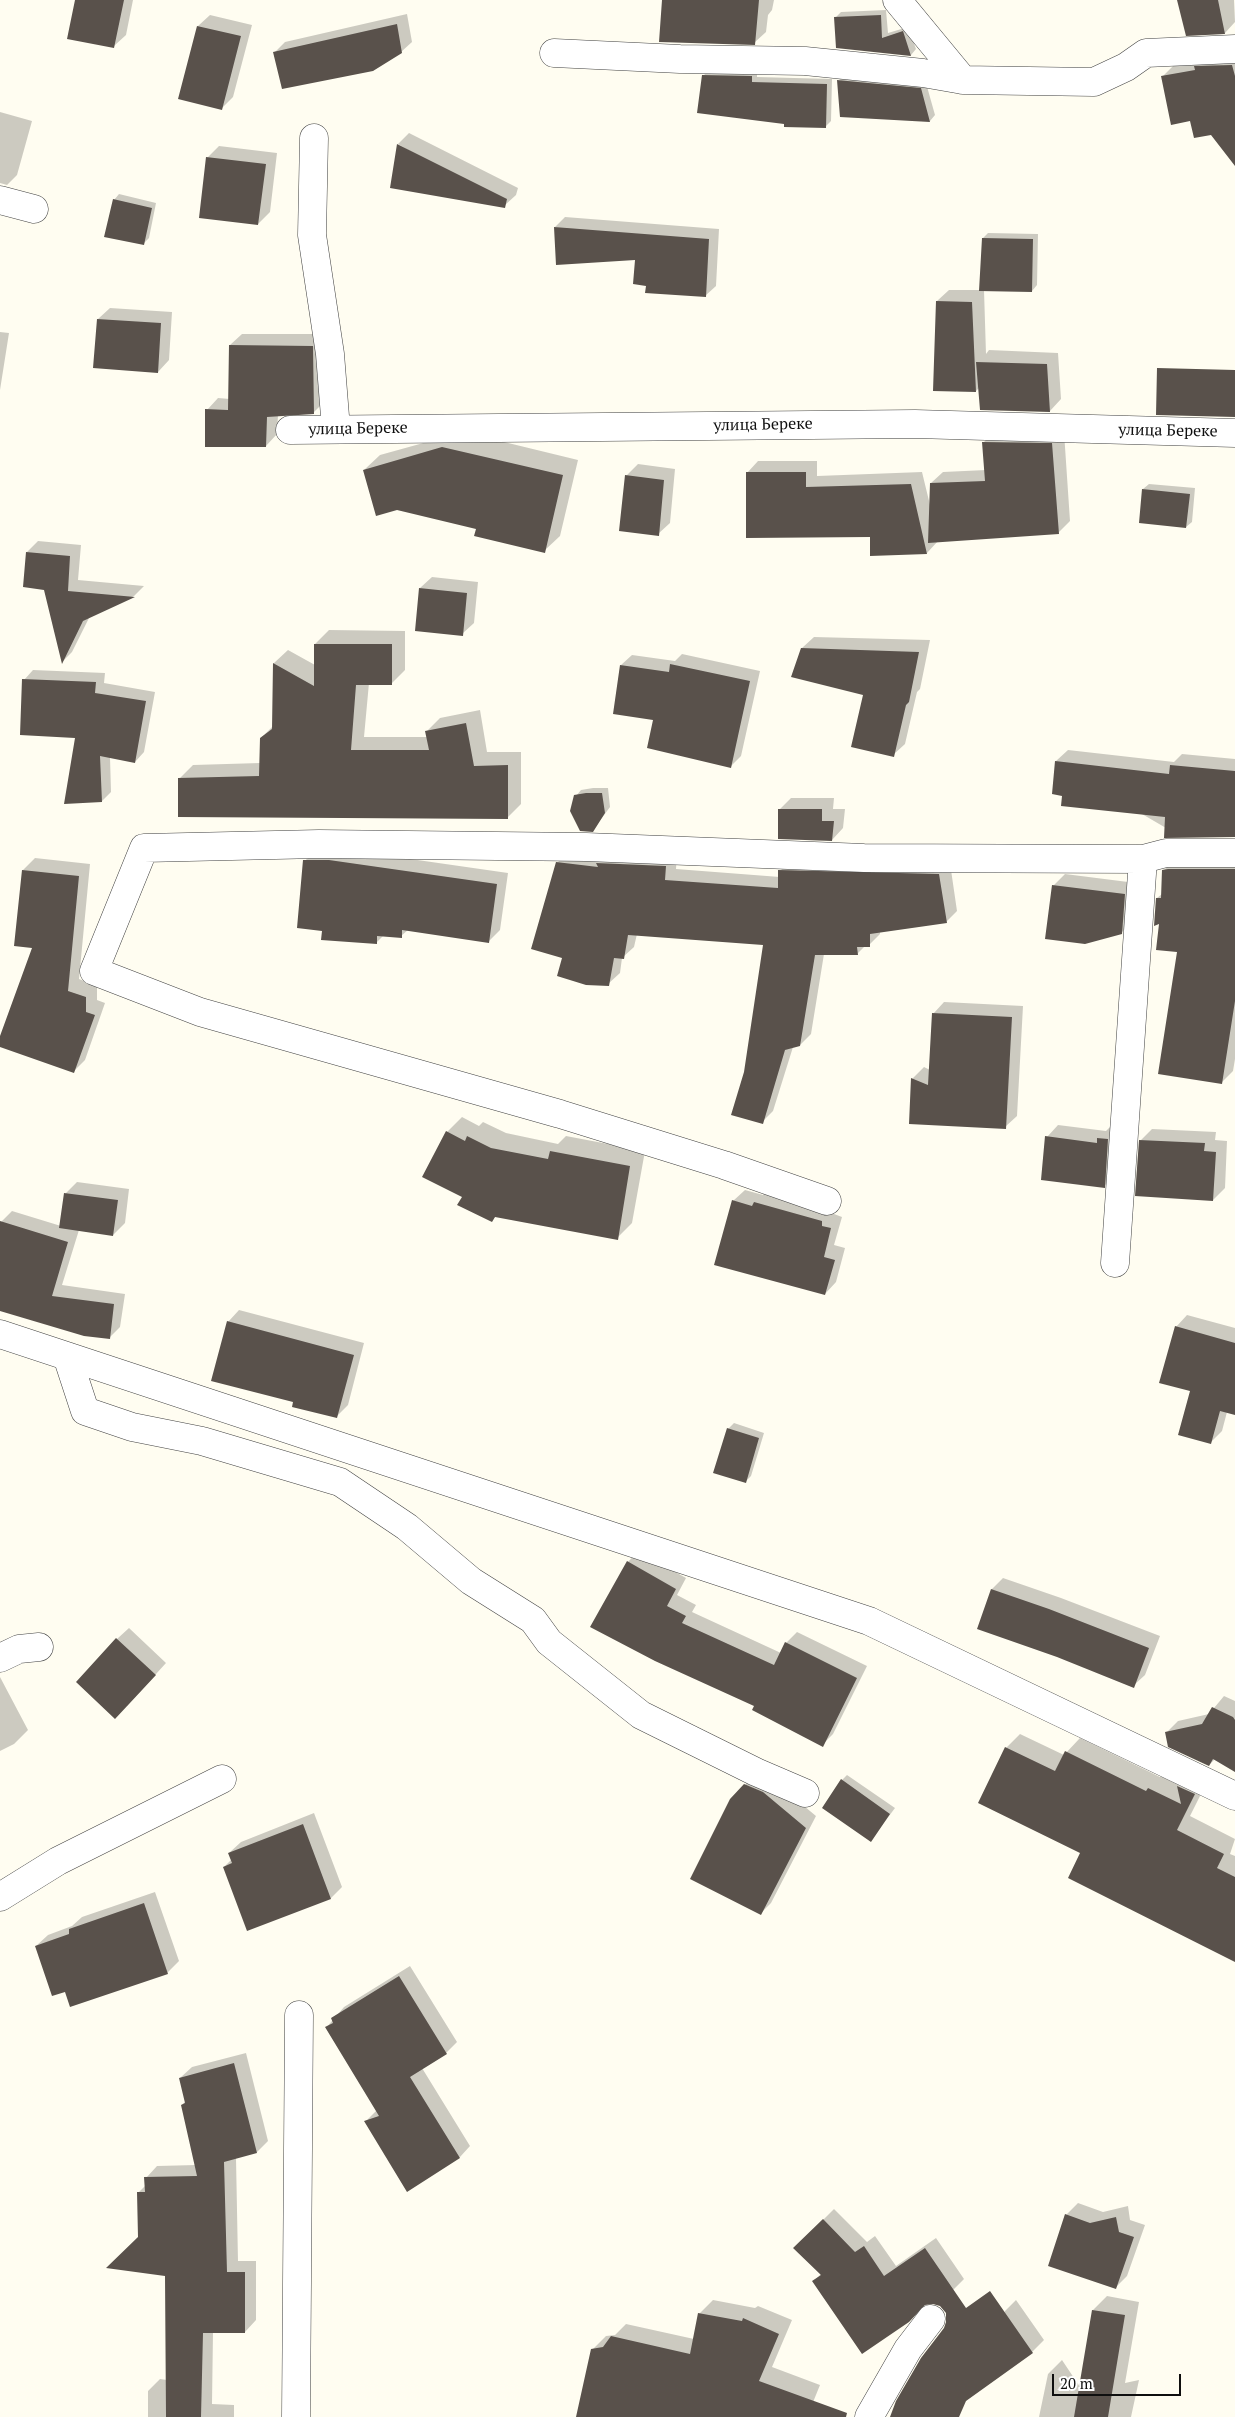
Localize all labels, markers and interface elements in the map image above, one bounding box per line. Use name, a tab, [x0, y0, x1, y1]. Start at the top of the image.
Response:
street label: улица Береке	[713, 415, 813, 435]
street label: улица Береке	[308, 419, 408, 439]
street label: улица Береке	[1118, 421, 1218, 441]
scale bar	[1055, 2364, 1184, 2396]
text: 20 m	[1060, 2373, 1093, 2393]

